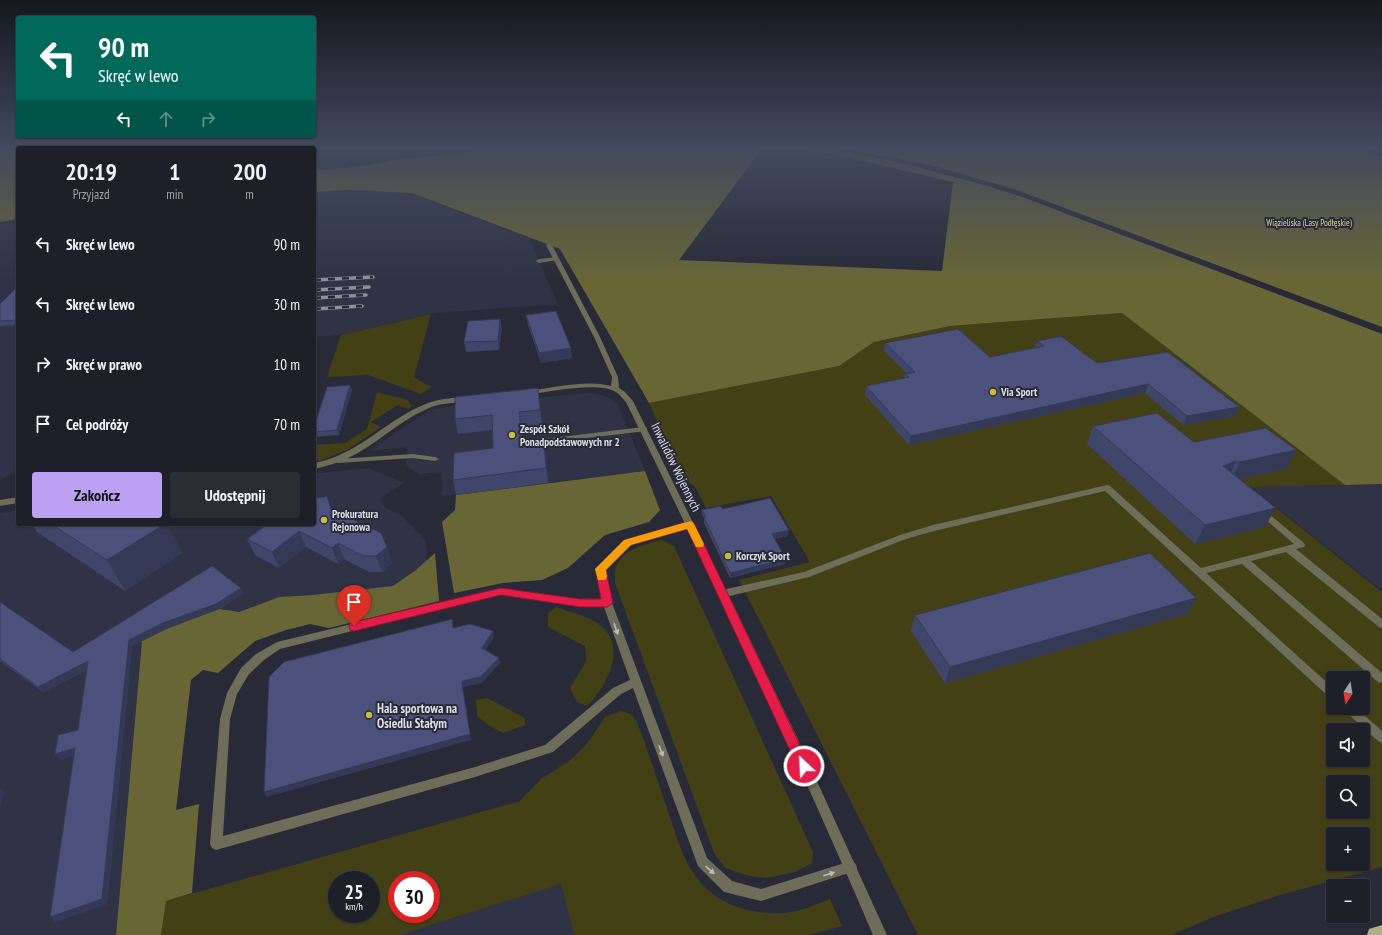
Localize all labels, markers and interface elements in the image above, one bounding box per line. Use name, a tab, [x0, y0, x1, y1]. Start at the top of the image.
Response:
text: 90 m	[98, 28, 149, 65]
icon: left	[32, 32, 84, 84]
text: Skręć w lewo	[98, 64, 179, 87]
icon: left	[113, 108, 135, 130]
icon: ahead	[155, 108, 177, 130]
icon: right	[197, 108, 219, 130]
text: 20:19	[65, 156, 117, 187]
text: 1	[169, 156, 180, 187]
text: 200	[232, 156, 267, 187]
text: Przyjazd	[73, 186, 110, 203]
text: min	[166, 186, 183, 203]
text: m	[245, 186, 254, 203]
park label: Wiązieliska (Lasy Podłęskie)	[1266, 217, 1353, 229]
icon: left	[32, 233, 54, 255]
text: Skręć w lewo	[66, 235, 135, 254]
text: 90 m	[274, 235, 300, 254]
icon: left	[32, 293, 54, 315]
text: Skręć w lewo	[66, 295, 135, 314]
text: 30 m	[274, 295, 300, 314]
icon: right	[32, 353, 54, 375]
text: Skręć w prawo	[66, 355, 142, 374]
text: 10 m	[274, 355, 300, 374]
place label: Via Sport	[1000, 385, 1038, 399]
marker: Via Sport	[988, 387, 998, 397]
icon: arrive	[32, 413, 54, 435]
text: Cel podróży	[66, 415, 128, 434]
text: 70 m	[274, 415, 300, 434]
street label: Inwalidów Wojennych	[647, 420, 705, 515]
place label: Zespół Szkół Ponadpodstawowych nr 2	[520, 422, 620, 449]
marker: Zespół Szkół Ponadpodstawowych nr 2	[507, 430, 517, 440]
button: Zakończ	[32, 472, 162, 518]
button: Udostępnij	[170, 472, 300, 518]
place label: Prokuratura Rejonowa	[332, 507, 379, 534]
marker: Prokuratura Rejonowa	[319, 515, 329, 525]
place label: Korczyk Sport	[736, 549, 790, 563]
marker: Korczyk Sport	[723, 551, 733, 561]
pin	[337, 585, 371, 626]
icon: arrive	[343, 591, 365, 613]
one-way arrow	[614, 623, 620, 635]
north arrow	[1326, 671, 1370, 715]
map controls	[1326, 671, 1370, 923]
place label: Hala sportowa na Osiedlu Stałym	[377, 700, 457, 732]
marker: Hala sportowa na Osiedlu Stałym	[364, 710, 374, 720]
button: sound	[1326, 723, 1370, 767]
one-way arrow	[658, 745, 664, 757]
position arrow	[783, 745, 825, 787]
button: search	[1326, 775, 1370, 819]
button: +	[1326, 827, 1370, 871]
one-way arrow	[705, 865, 715, 875]
speed limit sign: 30	[388, 871, 440, 923]
one-way arrow	[824, 871, 836, 877]
text: 25	[344, 879, 364, 905]
button: −	[1326, 879, 1370, 923]
text: km/h	[345, 900, 363, 913]

